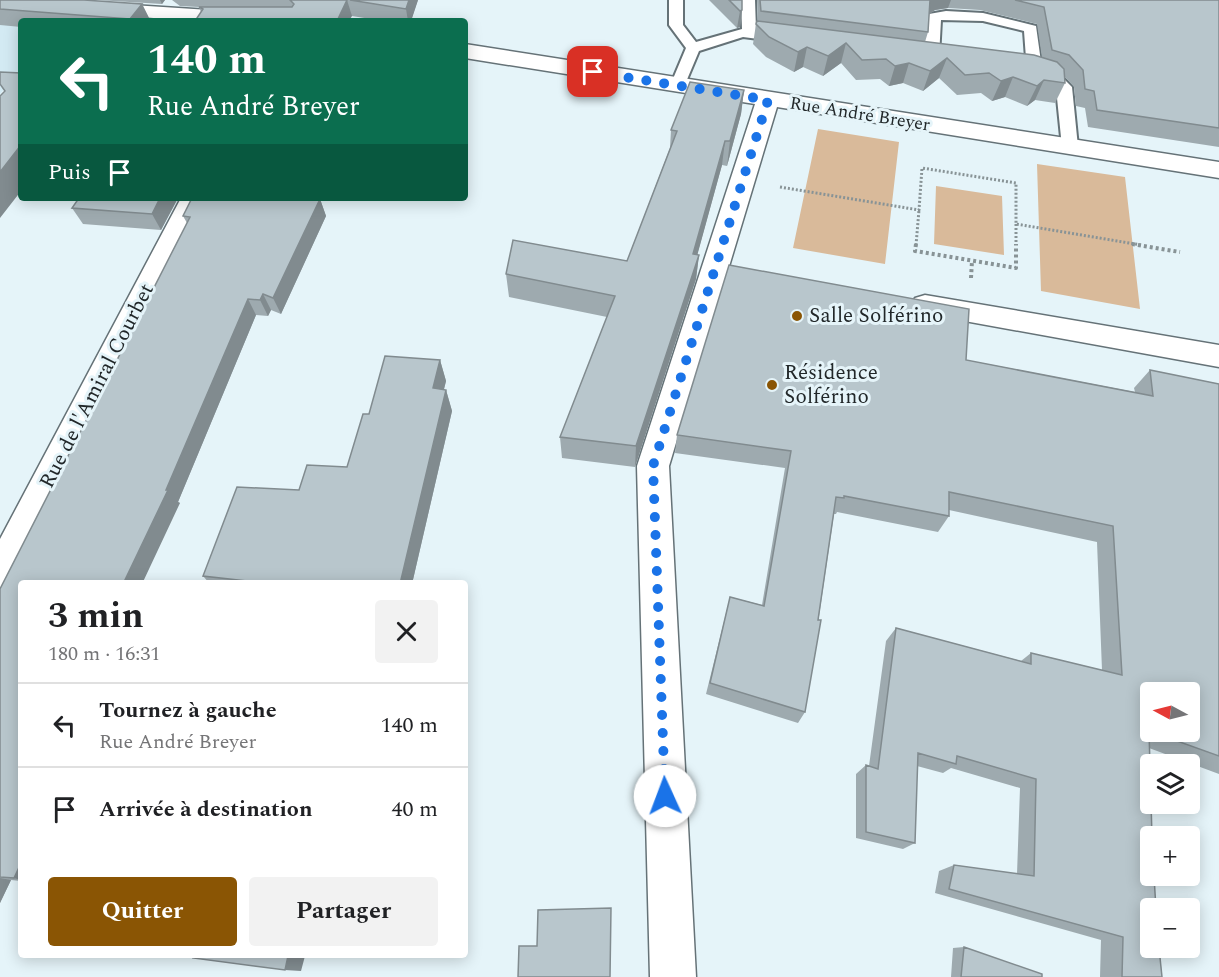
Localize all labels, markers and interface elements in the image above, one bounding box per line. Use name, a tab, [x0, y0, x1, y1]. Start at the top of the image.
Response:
text: 140 m	[147, 29, 266, 92]
icon: left	[48, 42, 126, 120]
pin	[567, 46, 618, 97]
icon: arrive	[576, 55, 609, 88]
text: Rue André Breyer	[147, 86, 360, 128]
street label: Rue André Breyer	[788, 90, 932, 138]
text: Puis	[48, 156, 91, 189]
icon: arrive	[103, 156, 136, 189]
street label: Rue de l'Amiral Courbet	[31, 278, 163, 494]
place label: Salle Solférino	[809, 300, 943, 332]
marker: Salle Solférino	[790, 309, 804, 323]
place label: Résidence Solférino	[784, 357, 878, 413]
marker: Résidence Solférino	[765, 378, 779, 392]
text: 3 min	[48, 589, 144, 644]
button: close	[375, 600, 438, 663]
text: 180 m · 16:31	[48, 639, 160, 669]
north arrow	[1140, 682, 1200, 742]
map controls	[1140, 682, 1200, 958]
text: Tournez à gauche	[99, 694, 277, 727]
icon: left	[48, 709, 81, 742]
text: 140 m	[381, 709, 438, 742]
text: Rue André Breyer	[99, 727, 257, 757]
button: layers	[1140, 754, 1200, 814]
position arrow	[633, 764, 697, 828]
icon: arrive	[48, 793, 81, 826]
text: Arrivée à destination	[99, 793, 313, 826]
text: 40 m	[392, 793, 438, 826]
button: +	[1140, 826, 1200, 886]
button: Quitter	[48, 877, 237, 946]
button: Partager	[249, 877, 438, 946]
button: −	[1140, 898, 1200, 958]

